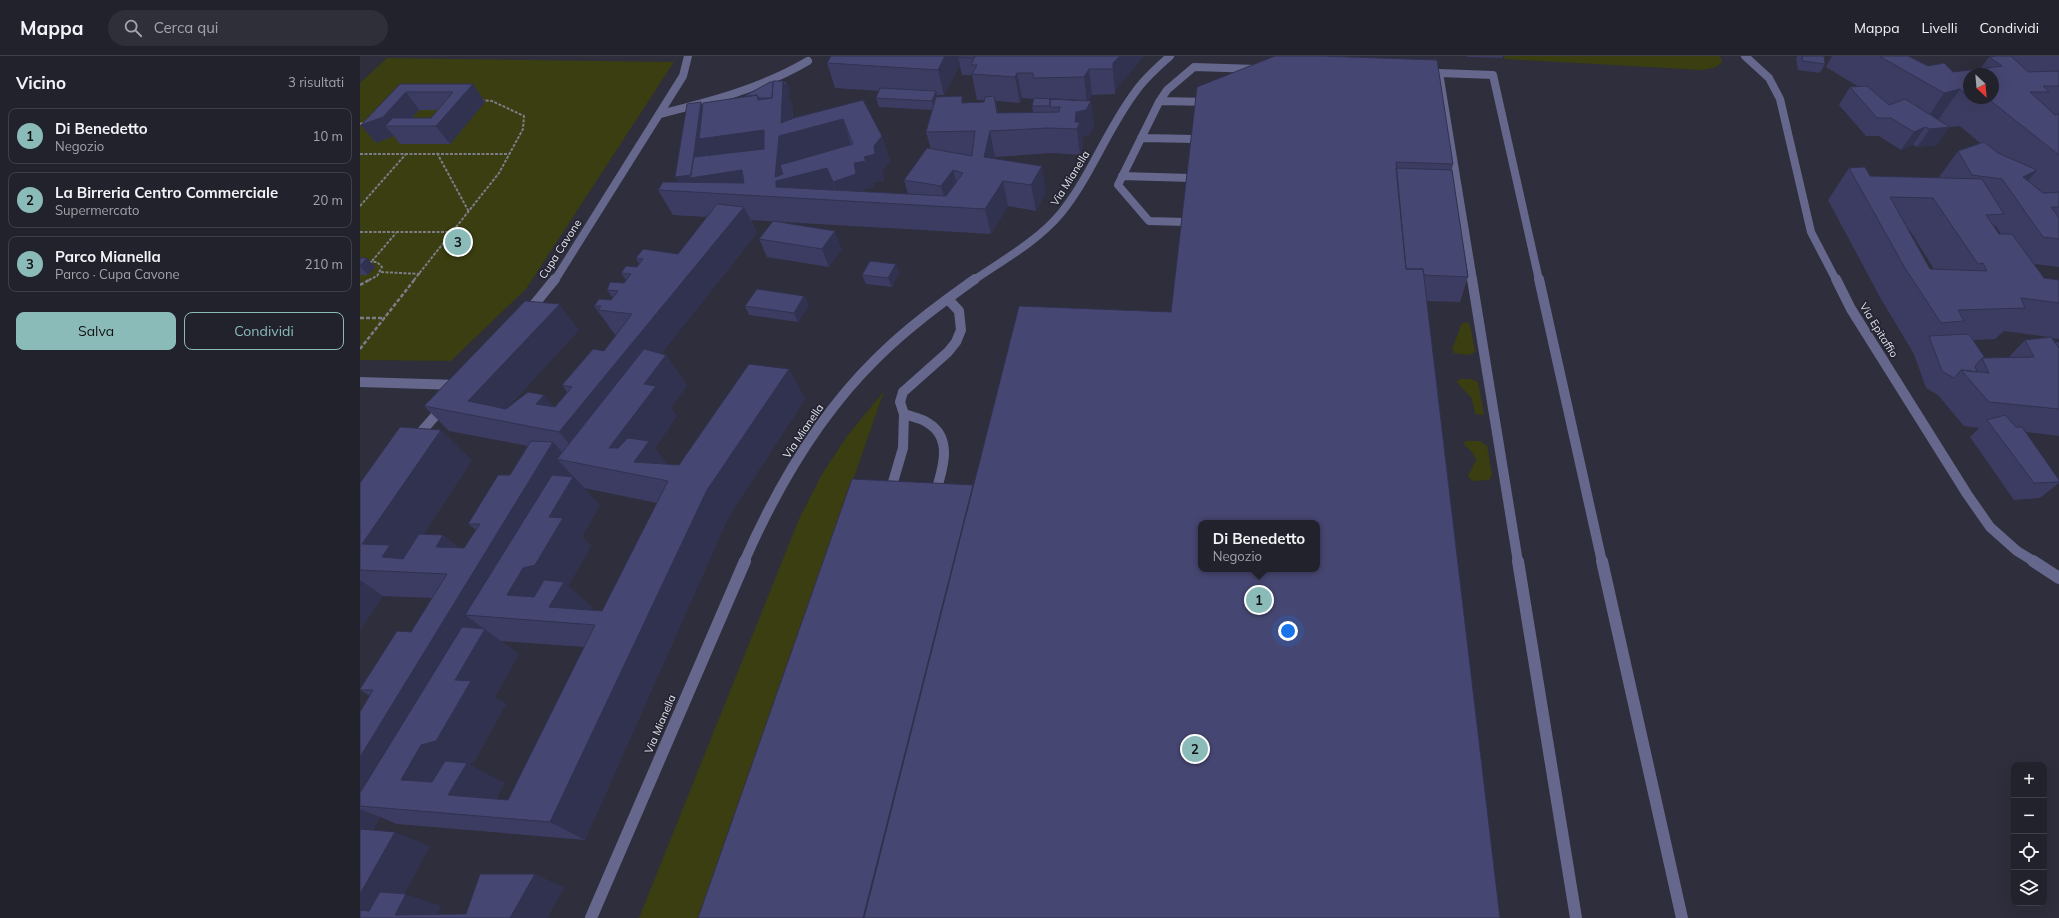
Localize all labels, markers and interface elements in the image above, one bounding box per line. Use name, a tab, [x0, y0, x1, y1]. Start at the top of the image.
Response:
search box	[108, 10, 388, 46]
text: Mappa	[20, 16, 84, 40]
icon: search	[122, 17, 144, 39]
text: Cerca qui	[154, 18, 218, 37]
text: Mappa	[1854, 19, 1900, 37]
text: Livelli	[1922, 19, 1957, 37]
text: Condividi	[1979, 19, 2039, 37]
north arrow	[1963, 68, 1999, 104]
text: Vicino	[16, 72, 66, 93]
text: 3 risultati	[288, 74, 344, 90]
text: Di Benedetto	[55, 119, 148, 138]
text: 1	[26, 128, 34, 144]
text: 10 m	[313, 128, 343, 144]
text: Negozio	[55, 138, 104, 154]
street label: Via Mianella	[1047, 148, 1093, 208]
text: La Birreria Centro Commerciale	[55, 183, 278, 202]
text: 2	[26, 192, 34, 208]
text: 20 m	[313, 192, 343, 208]
text: Supermercato	[55, 202, 139, 218]
street label: Cupa Cavone	[536, 217, 584, 281]
pin: 3	[445, 227, 471, 257]
text: Parco Mianella	[55, 247, 161, 266]
text: 3	[26, 256, 34, 272]
text: 210 m	[305, 256, 343, 272]
text: Parco · Cupa Cavone	[55, 266, 180, 282]
street label: Via Epitaffio	[1857, 300, 1901, 360]
button: Salva	[16, 312, 176, 350]
button: Condividi	[184, 312, 344, 350]
street label: Via Mianella	[780, 401, 826, 461]
popup	[1198, 520, 1320, 572]
text: Di Benedetto	[1213, 529, 1305, 548]
text: Negozio	[1213, 548, 1262, 564]
pin: 1	[1246, 585, 1272, 615]
your location	[1278, 621, 1298, 641]
street label: Via Mianella	[641, 692, 679, 756]
pin: 2	[1182, 734, 1208, 764]
map controls	[2011, 762, 2047, 906]
button: +	[2011, 762, 2047, 798]
button: −	[2011, 798, 2047, 834]
button: locate	[2011, 834, 2047, 870]
button: layers	[2011, 870, 2047, 906]

